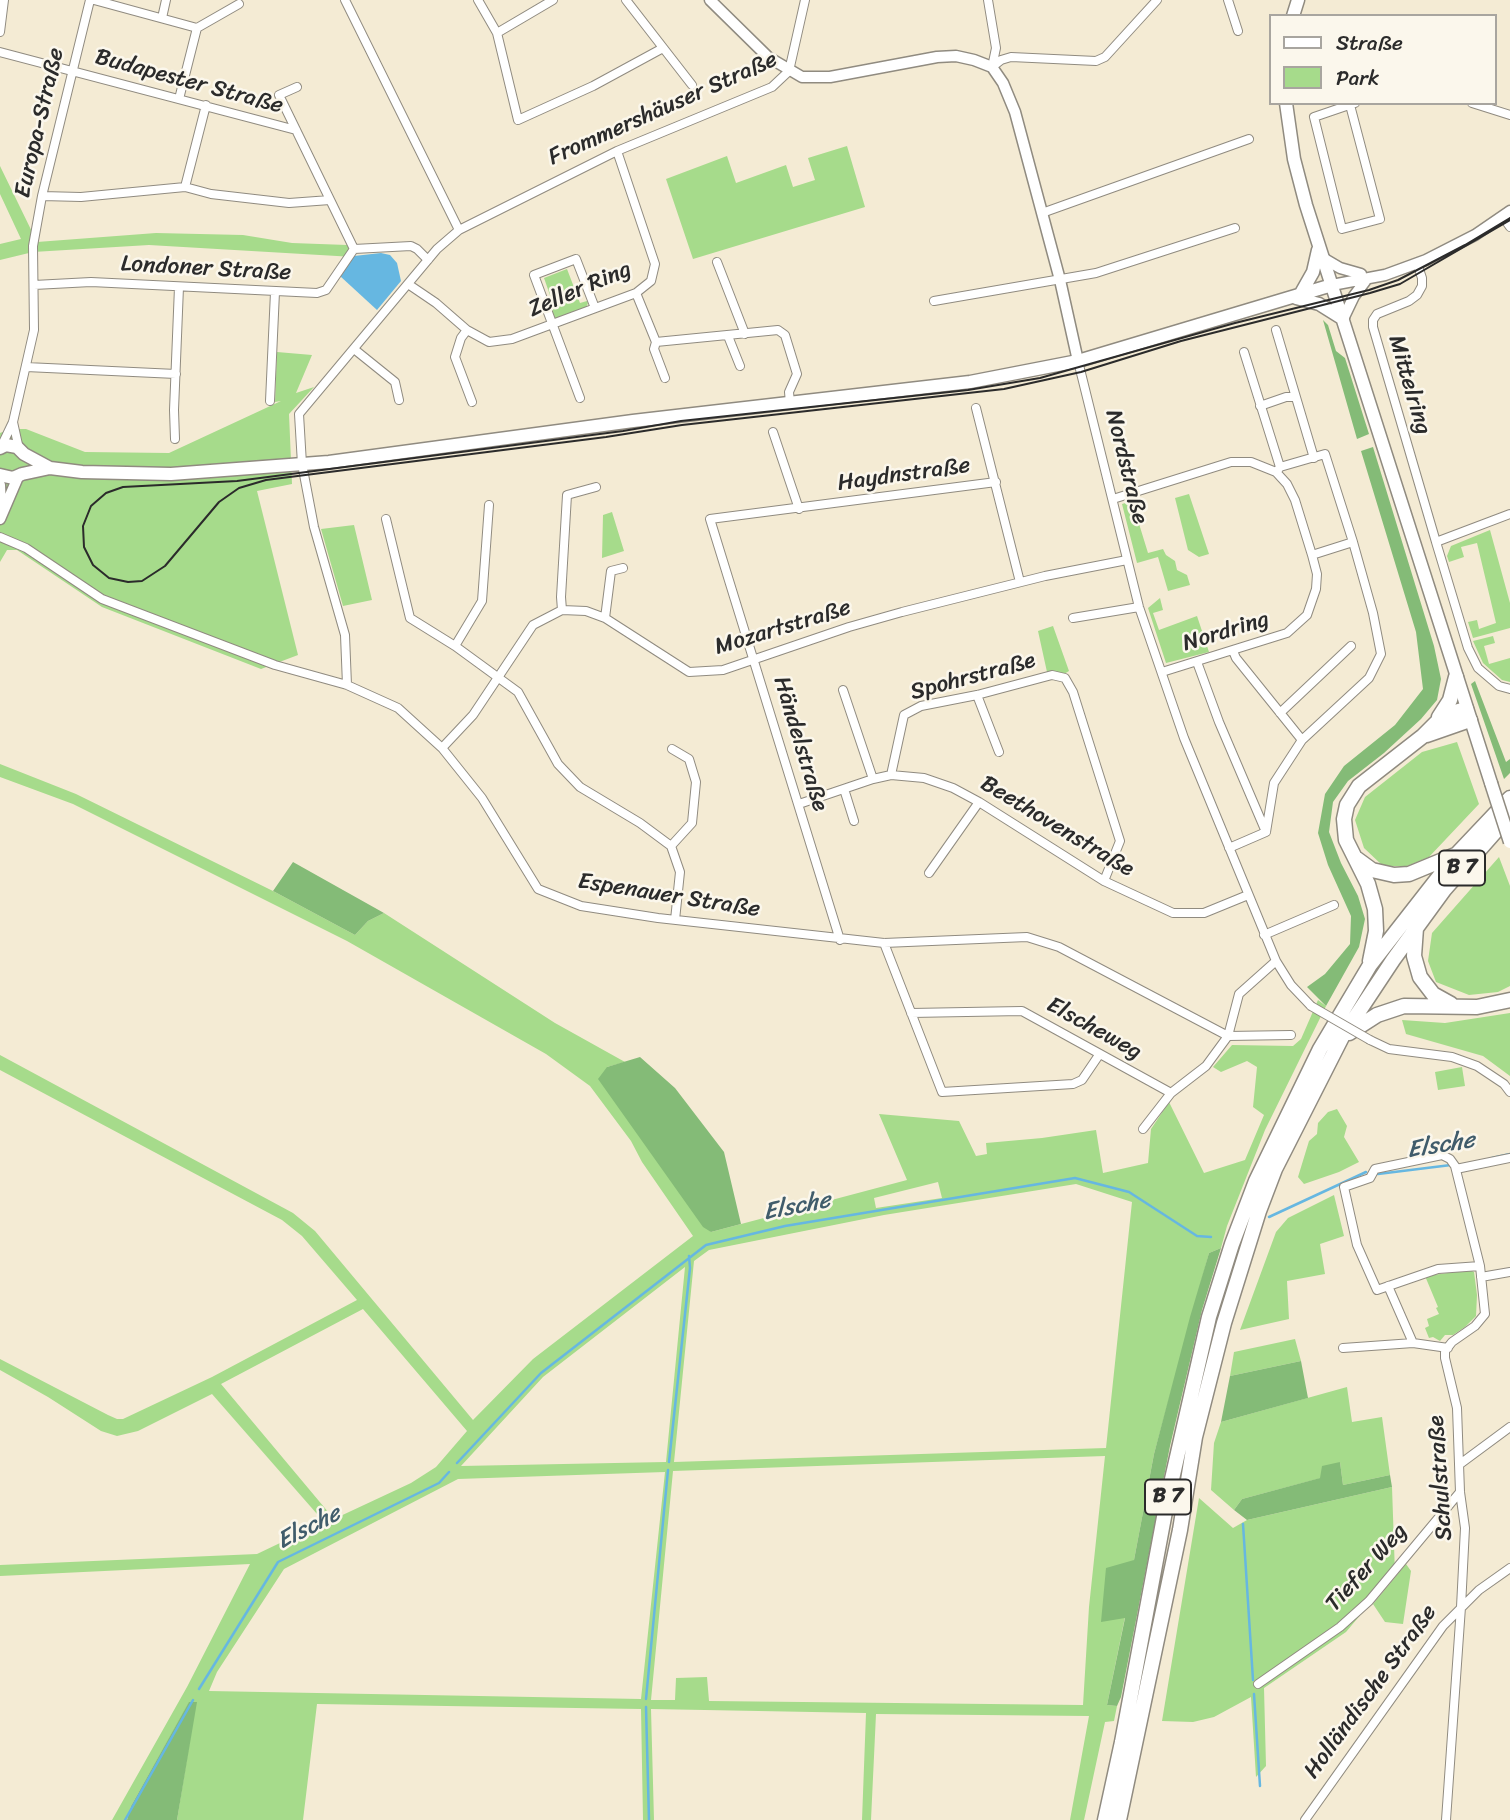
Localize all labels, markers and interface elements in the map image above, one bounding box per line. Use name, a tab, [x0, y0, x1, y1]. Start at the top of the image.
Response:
legend	[1268, 14, 1496, 105]
text: Straße	[1336, 24, 1403, 62]
street label: Budapester Straße	[92, 44, 286, 120]
street label: Europa-Straße	[9, 45, 71, 201]
street label: Frommershäuser Straße	[544, 46, 782, 172]
text: Park	[1336, 59, 1379, 97]
street label: Londoner Straße	[120, 251, 292, 287]
street label: Zeller Ring	[524, 256, 636, 324]
street label: Mittelring	[1382, 332, 1436, 438]
street label: Nordstraße	[1099, 407, 1153, 527]
street label: Haydnstraße	[836, 452, 972, 498]
street label: Mozartstraße	[712, 594, 854, 662]
street label: Nordring	[1179, 606, 1273, 658]
street label: Spohrstraße	[907, 647, 1039, 707]
street label: Händelstraße	[766, 673, 834, 815]
street label: Beethovenstraße	[975, 770, 1139, 884]
road number: B 7	[1439, 850, 1485, 886]
street label: Espenauer Straße	[576, 868, 762, 924]
street label: Elscheweg	[1042, 992, 1146, 1066]
water label: Elsche	[1405, 1126, 1477, 1166]
water label: Elsche	[761, 1186, 833, 1228]
street label: Schulstraße	[1423, 1414, 1459, 1542]
road number: B 7	[1145, 1480, 1191, 1514]
water label: Elsche	[272, 1500, 346, 1556]
street label: Tiefer Weg	[1320, 1518, 1414, 1618]
street label: Holländische Straße	[1299, 1600, 1443, 1784]

